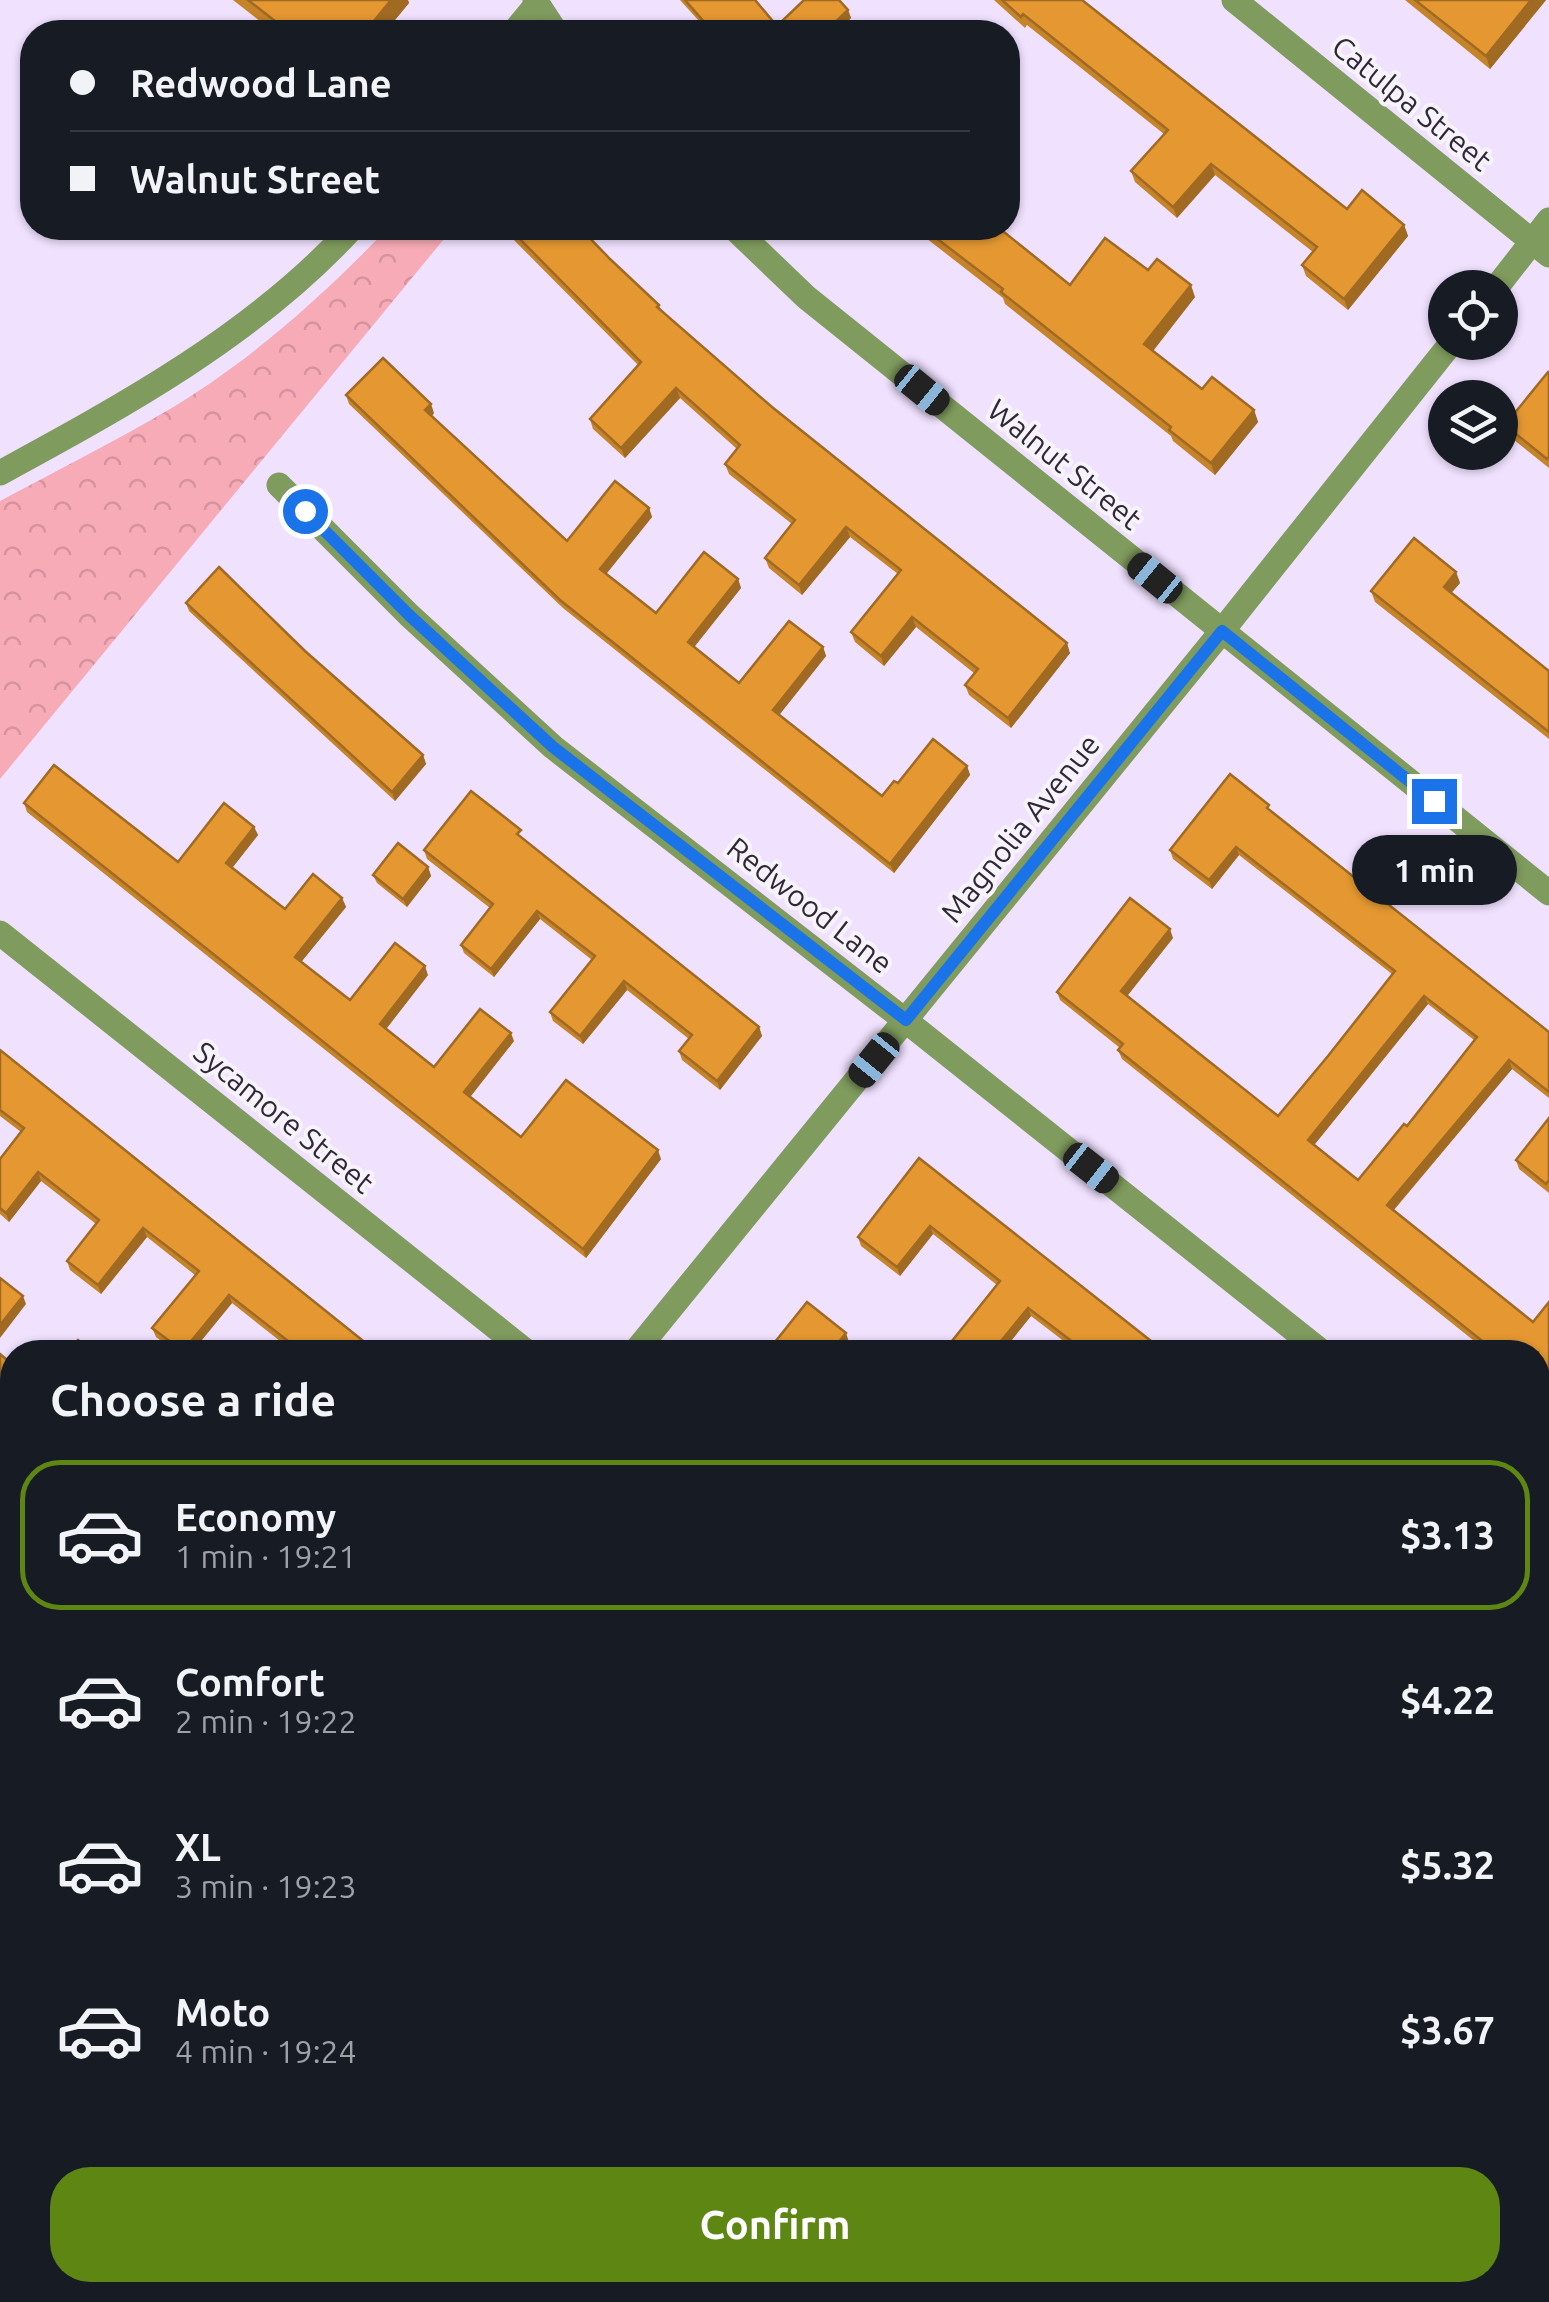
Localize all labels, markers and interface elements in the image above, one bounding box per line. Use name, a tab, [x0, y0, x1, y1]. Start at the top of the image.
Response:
street label: Catulpa Street	[1326, 29, 1498, 177]
text: Redwood Lane	[130, 62, 392, 104]
text: Walnut Street	[130, 158, 380, 200]
map controls	[1428, 270, 1518, 470]
button: locate	[1428, 270, 1518, 360]
car	[889, 359, 955, 421]
button: layers	[1428, 380, 1518, 470]
street label: Walnut Street	[982, 392, 1149, 536]
route start	[283, 489, 328, 534]
car	[1122, 547, 1188, 609]
street label: Magnolia Avenue	[934, 727, 1106, 929]
route end	[1412, 779, 1457, 824]
street label: Redwood Lane	[721, 830, 899, 980]
callout: 1 min	[1352, 836, 1516, 906]
text: 1 min	[1394, 852, 1475, 888]
car	[843, 1027, 905, 1093]
street label: Sycamore Street	[187, 1034, 381, 1200]
car	[1058, 1138, 1124, 1198]
text: Choose a ride	[50, 1374, 336, 1425]
icon: car	[55, 1490, 145, 1580]
text: Economy	[175, 1496, 336, 1538]
text: $3.13	[1400, 1514, 1495, 1556]
text: 1 min · 19:21	[175, 1538, 357, 1574]
icon: car	[55, 1655, 145, 1745]
text: Comfort	[175, 1661, 325, 1703]
text: $4.22	[1400, 1679, 1495, 1721]
text: 2 min · 19:22	[175, 1703, 357, 1739]
icon: car	[55, 1820, 145, 1910]
text: XL	[175, 1826, 221, 1868]
text: $5.32	[1400, 1844, 1495, 1886]
text: 3 min · 19:23	[175, 1868, 357, 1904]
icon: car	[55, 1985, 145, 2075]
text: Moto	[175, 1991, 270, 2033]
text: $3.67	[1400, 2009, 1495, 2051]
text: 4 min · 19:24	[175, 2033, 357, 2069]
button: Confirm	[50, 2167, 1500, 2282]

